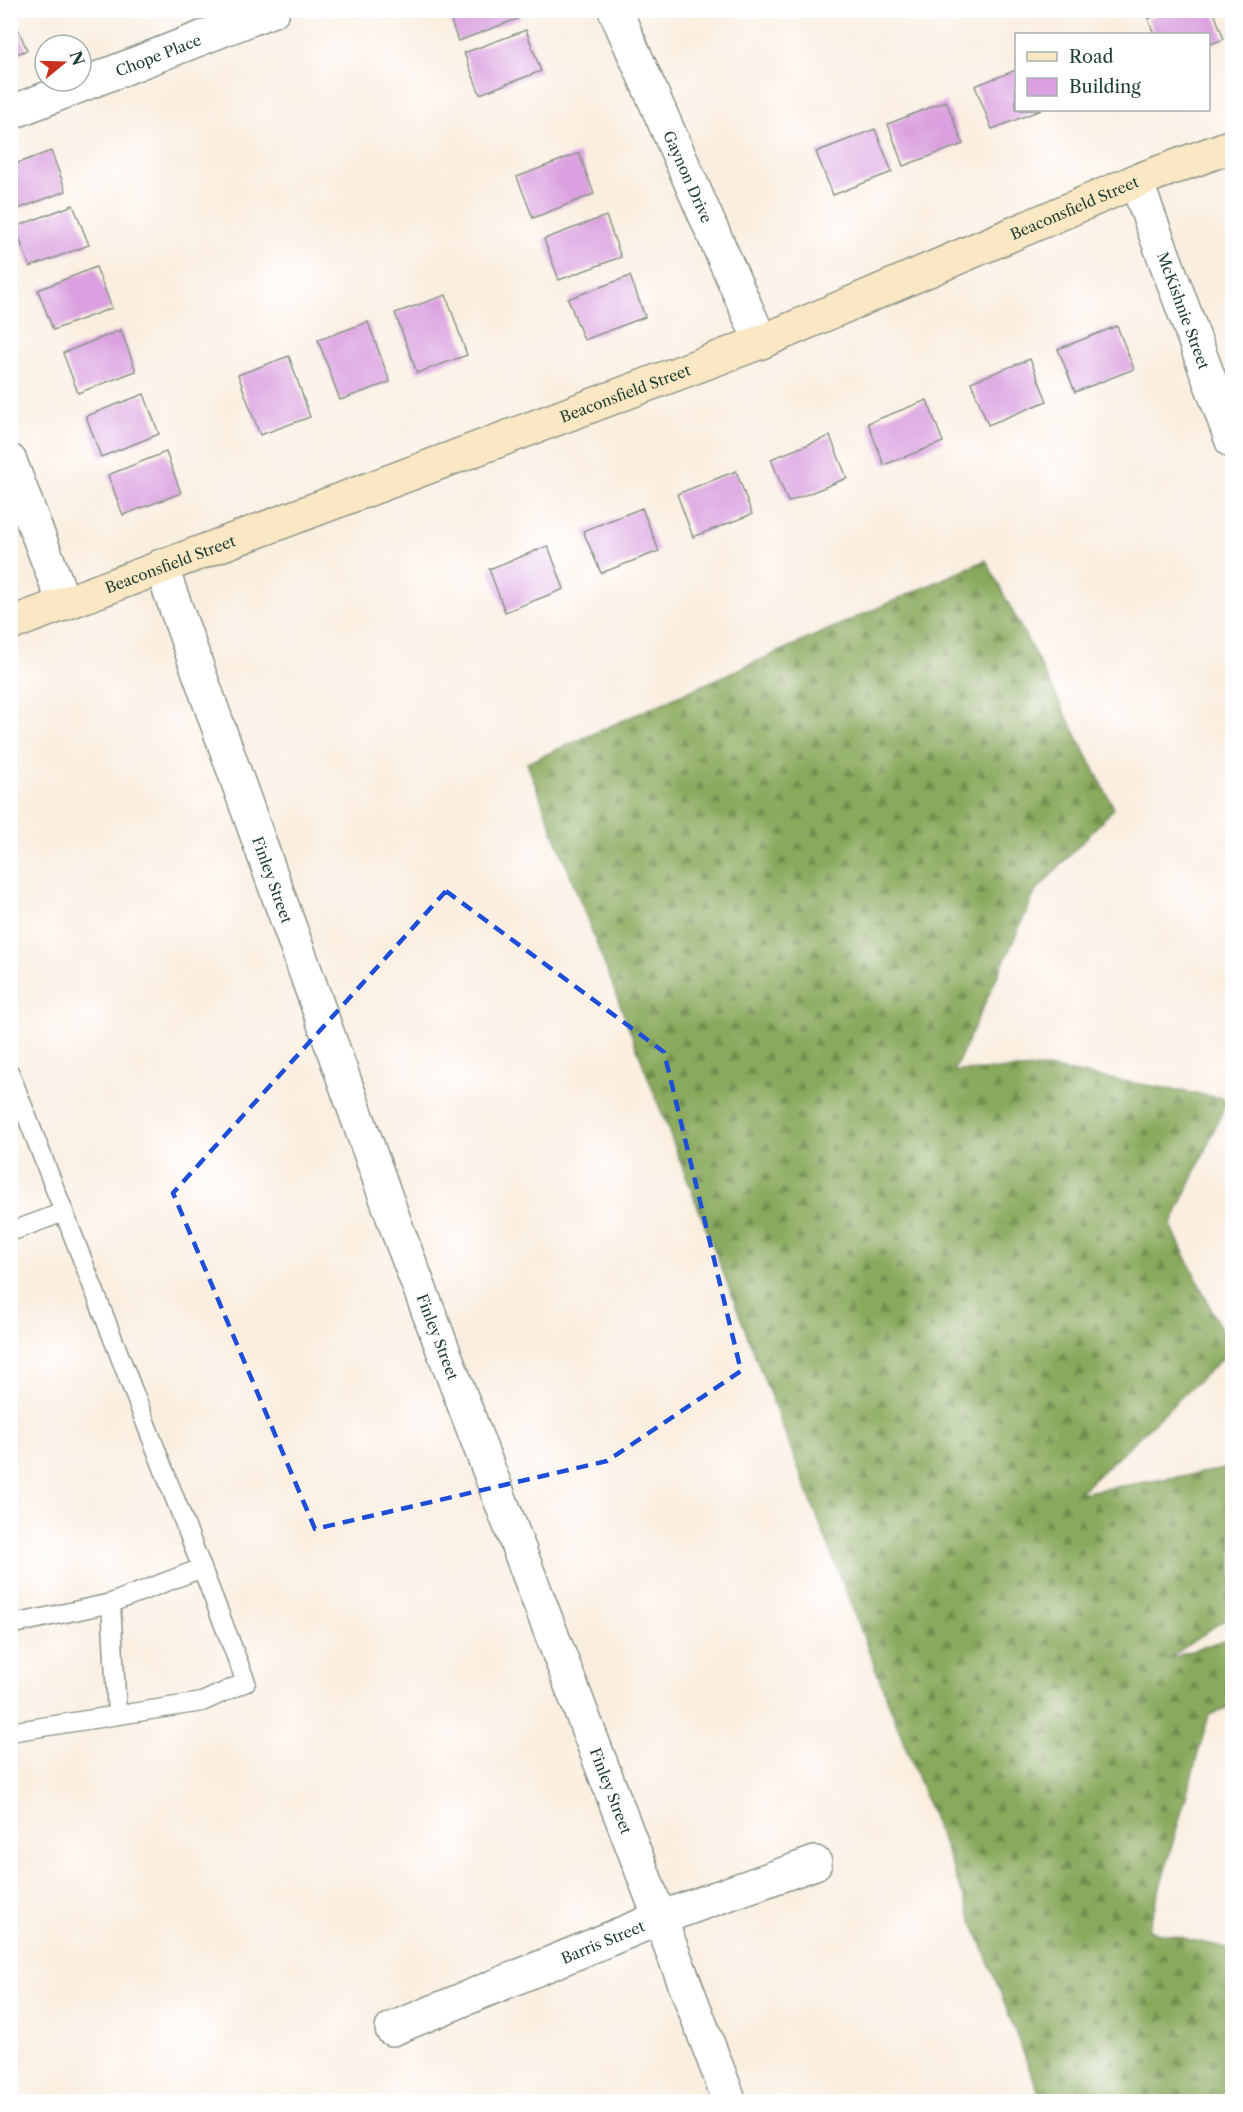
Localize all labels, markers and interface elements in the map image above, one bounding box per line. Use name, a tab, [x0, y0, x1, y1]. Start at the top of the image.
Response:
street label: Chope Place	[112, 30, 204, 80]
north arrow	[33, 33, 93, 93]
legend	[1015, 33, 1210, 111]
text: Road	[1069, 46, 1114, 68]
text: N	[65, 48, 89, 68]
text: Building	[1069, 76, 1141, 98]
street label: Gaynon Drive	[660, 127, 717, 226]
street label: Beaconsfield Street	[1007, 171, 1142, 243]
street label: McKishnie Street	[1153, 249, 1214, 372]
street label: Beaconsfield Street	[557, 360, 694, 426]
street label: Beaconsfield Street	[102, 531, 239, 597]
street label: Finley Street	[249, 834, 297, 926]
street label: Finley Street	[413, 1291, 463, 1383]
street label: Finley Street	[586, 1745, 637, 1837]
street label: Barris Street	[558, 1916, 648, 1968]

